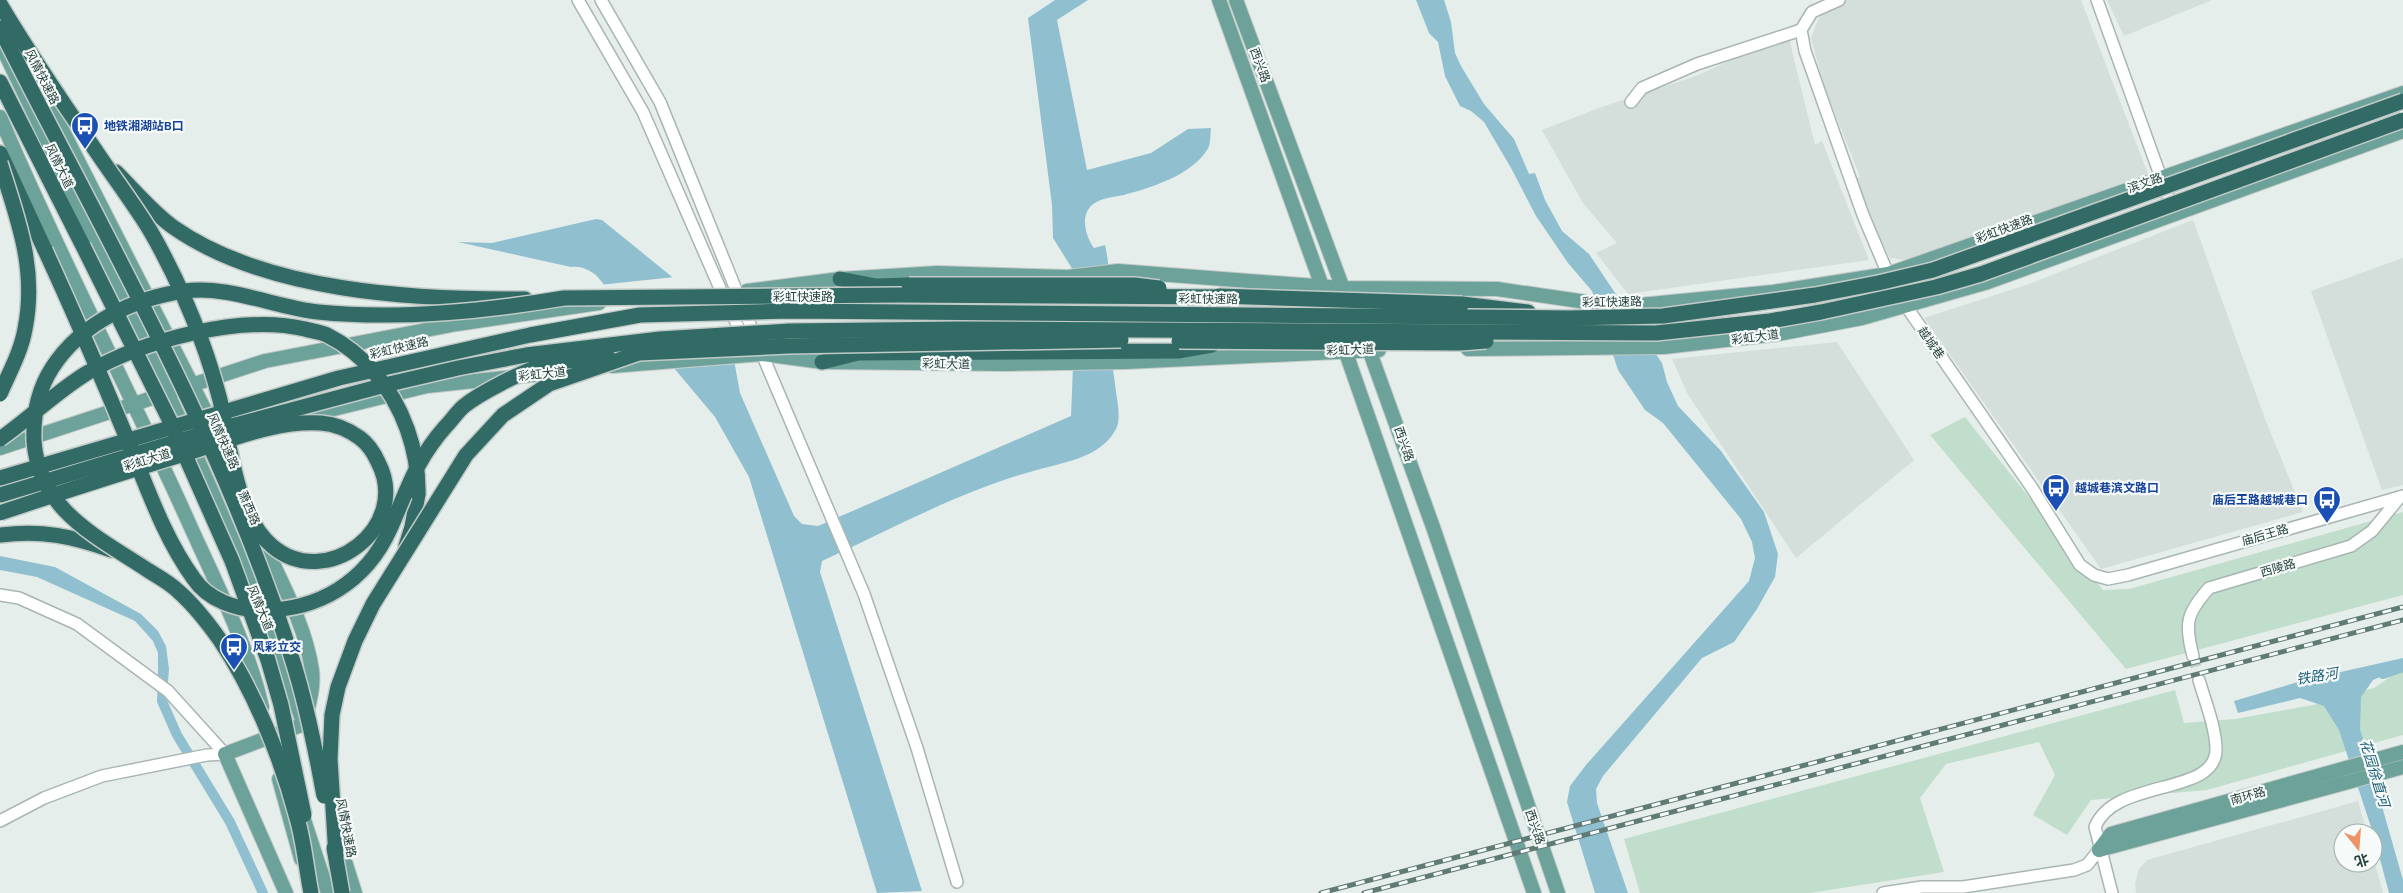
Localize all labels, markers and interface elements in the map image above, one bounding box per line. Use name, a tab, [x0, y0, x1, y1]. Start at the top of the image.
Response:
street label: 西兴路	[1246, 45, 1274, 85]
street label: 风情快速路	[21, 47, 63, 107]
bus stop icon: 地铁湘湖站B口	[70, 111, 100, 150]
place label: 地铁湘湖站B口	[104, 118, 184, 134]
street label: 风情大道	[41, 141, 77, 191]
street label: 滨文路	[2125, 170, 2165, 196]
street label: 彩虹快速路	[1973, 211, 2035, 247]
street label: 彩虹快速路	[773, 289, 833, 305]
street label: 彩虹快速路	[1178, 290, 1238, 308]
street label: 彩虹快速路	[1582, 293, 1642, 311]
street label: 越城巷	[1914, 324, 1948, 362]
street label: 彩虹大道	[1730, 326, 1780, 348]
street label: 彩虹快速路	[368, 333, 430, 363]
street label: 彩虹大道	[1326, 341, 1374, 359]
street label: 彩虹大道	[922, 356, 970, 372]
street label: 彩虹大道	[517, 364, 567, 384]
street label: 风情快速路	[203, 410, 243, 472]
street label: 西兴路	[1391, 424, 1417, 464]
street label: 彩虹大道	[122, 445, 172, 475]
bus stop icon: 越城巷滨文路口	[2041, 473, 2071, 512]
place label: 越城巷滨文路口	[2075, 480, 2159, 496]
bus stop icon: 庙后王路越城巷口	[2312, 485, 2342, 524]
street label: 萧西路	[235, 488, 263, 528]
place label: 庙后王路越城巷口	[2212, 492, 2308, 508]
street label: 庙后王路	[2240, 521, 2290, 549]
street label: 西陵路	[2258, 555, 2298, 581]
street label: 风情大道	[243, 583, 277, 633]
bus stop icon: 风彩立交	[219, 632, 249, 671]
place label: 风彩立交	[253, 639, 301, 655]
water label: 铁路河	[2295, 663, 2342, 688]
water label: 花园徐直河	[2356, 737, 2395, 812]
street label: 南环路	[2228, 783, 2268, 809]
street label: 风情快速路	[332, 797, 360, 859]
street label: 西兴路	[1522, 807, 1548, 847]
north arrow	[2333, 823, 2383, 873]
text: 北	[2352, 850, 2371, 871]

